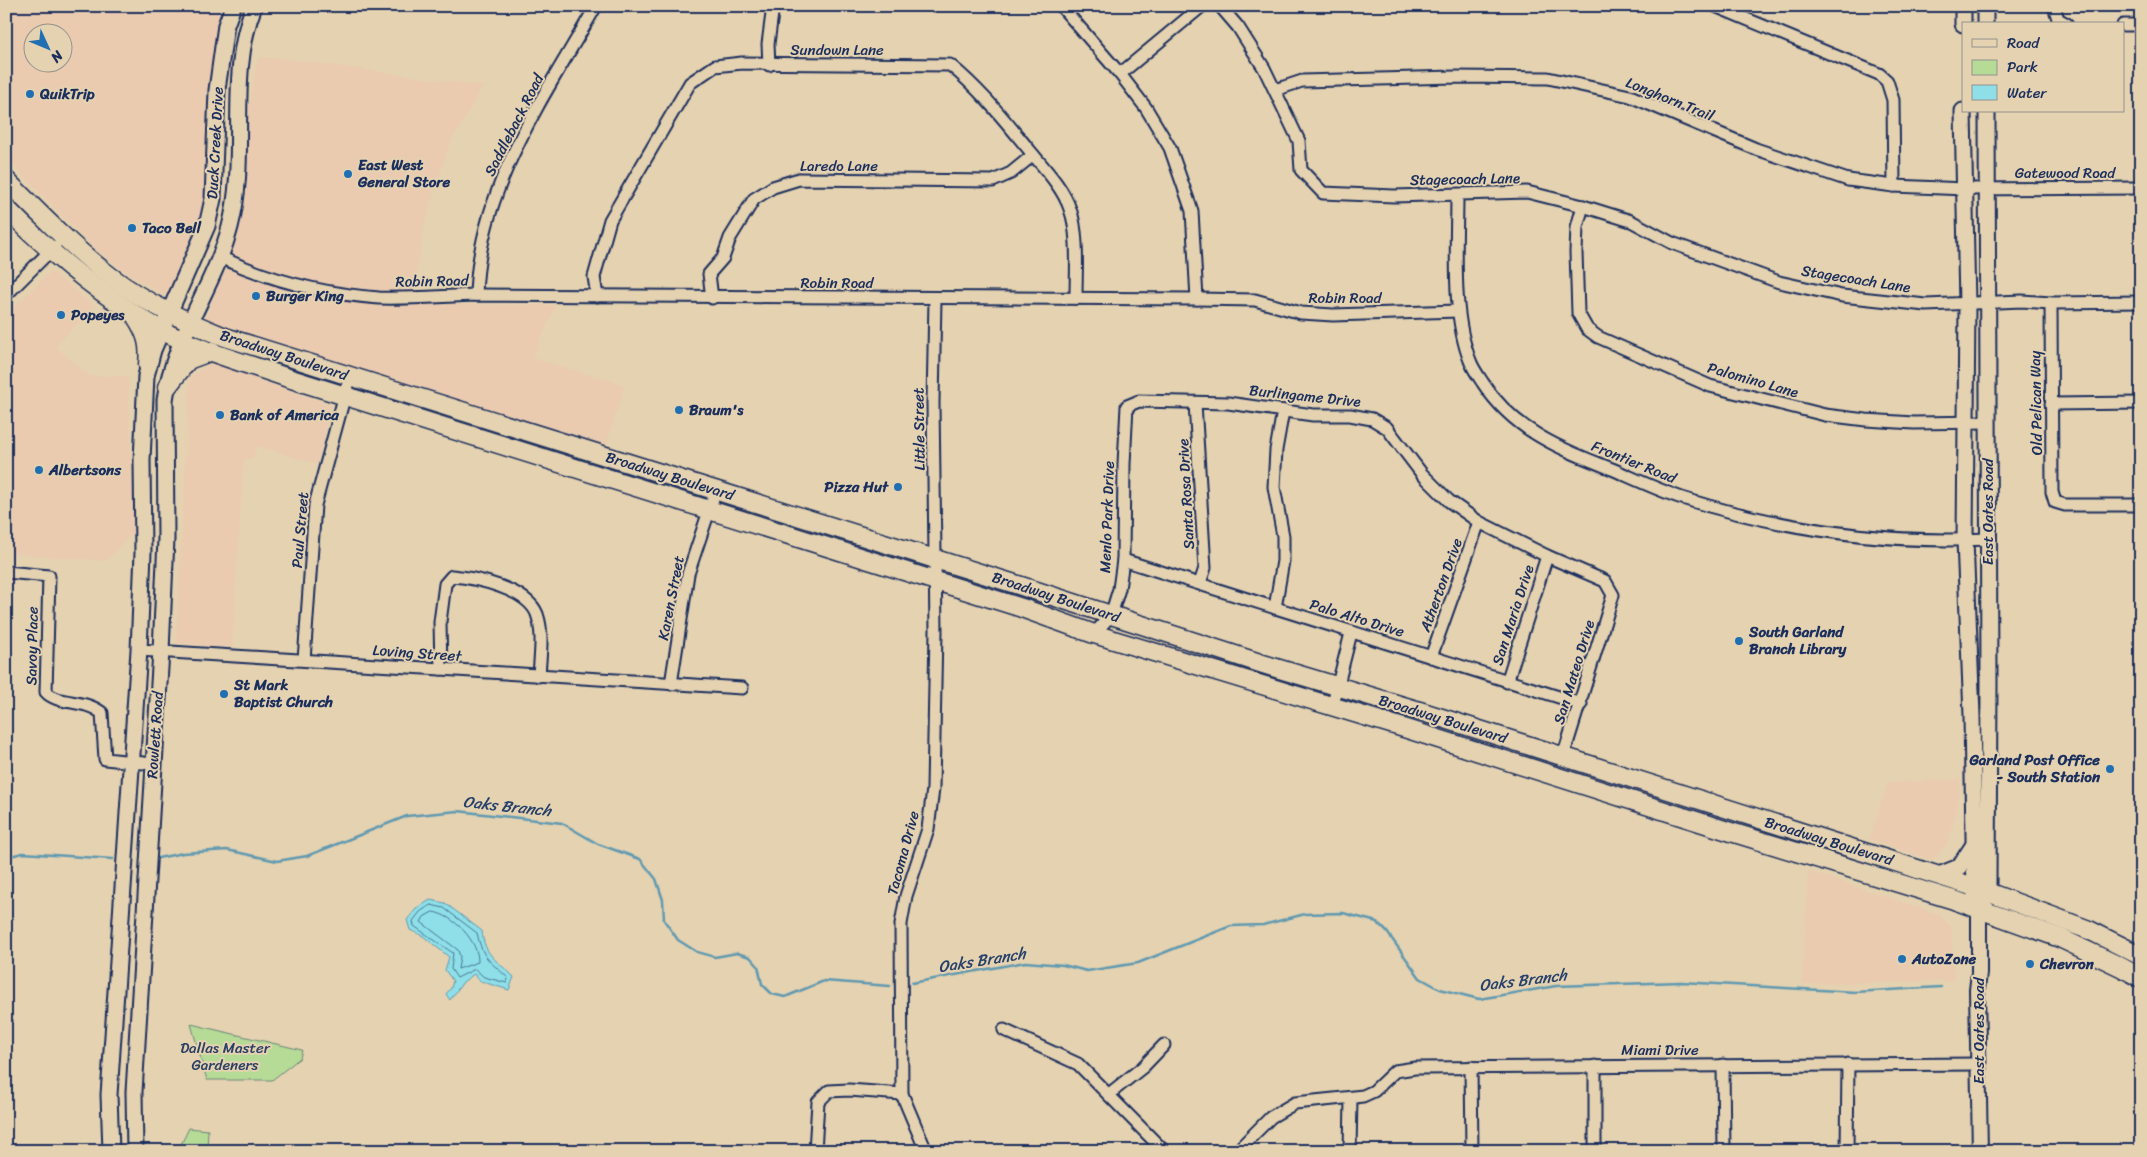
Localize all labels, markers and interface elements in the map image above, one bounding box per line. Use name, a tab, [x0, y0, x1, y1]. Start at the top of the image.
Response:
north arrow	[22, 22, 72, 72]
legend	[1962, 22, 2124, 112]
text: Road	[2007, 30, 2040, 56]
street label: Sundown Lane	[790, 37, 884, 63]
text: N	[44, 44, 70, 69]
text: Park	[2007, 54, 2038, 80]
street label: Saddleback Road	[477, 68, 552, 181]
street label: Longhorn Trail	[1622, 69, 1719, 129]
text: Water	[2007, 80, 2047, 106]
place label: QuikTrip	[39, 81, 95, 107]
street label: Duck Creek Drive	[199, 86, 231, 200]
marker: QuikTrip	[24, 88, 36, 100]
place label: East West General Store	[357, 152, 450, 195]
street label: Laredo Lane	[800, 153, 878, 179]
street label: Gatewood Road	[2015, 160, 2116, 186]
street label: Stagecoach Lane	[1410, 165, 1520, 193]
marker: East West General Store	[342, 168, 354, 180]
place label: Taco Bell	[142, 215, 202, 241]
marker: Taco Bell	[126, 222, 138, 234]
street label: Stagecoach Lane	[1799, 258, 1913, 300]
street label: Robin Road	[395, 267, 470, 295]
street label: Robin Road	[800, 270, 875, 296]
place label: Burger King	[266, 283, 344, 309]
street label: Robin Road	[1308, 285, 1383, 311]
marker: Burger King	[250, 290, 262, 302]
place label: Popeyes	[71, 302, 125, 328]
marker: Popeyes	[55, 309, 67, 321]
street label: Broadway Boulevard	[217, 322, 353, 388]
street label: Old Pelican Way	[2022, 350, 2050, 456]
street label: Palomino Lane	[1704, 355, 1802, 405]
street label: Burlingame Drive	[1248, 377, 1362, 415]
street label: Little Street	[905, 387, 933, 471]
place label: Braum's	[689, 397, 744, 423]
place label: Bank of America	[230, 402, 339, 428]
marker: Braum's	[673, 404, 685, 416]
marker: Bank of America	[214, 409, 226, 421]
street label: Frontier Road	[1588, 433, 1681, 491]
street label: Santa Rosa Drive	[1170, 438, 1202, 550]
street label: Broadway Boulevard	[602, 444, 739, 508]
place label: Albertsons	[48, 457, 122, 483]
street label: East Oates Road	[1975, 458, 2001, 565]
street label: Menlo Park Drive	[1092, 460, 1122, 573]
marker: Albertsons	[33, 464, 45, 476]
place label: Pizza Hut	[824, 474, 889, 500]
marker: Pizza Hut	[892, 481, 904, 493]
street label: Paul Street	[284, 490, 316, 569]
street label: Atherton Drive	[1412, 534, 1470, 637]
street label: Karen Street	[650, 553, 692, 642]
street label: San Maria Drive	[1484, 561, 1542, 669]
street label: Broadway Boulevard	[989, 564, 1125, 630]
street label: Palo Alto Drive	[1306, 591, 1408, 645]
street label: Savoy Place	[18, 606, 46, 686]
street label: San Mateo Drive	[1546, 617, 1602, 727]
place label: South Garland Branch Library	[1748, 619, 1847, 662]
marker: South Garland Branch Library	[1733, 635, 1745, 647]
street label: Loving Street	[372, 637, 463, 669]
place label: St Mark Baptist Church	[233, 672, 333, 715]
street label: Broadway Boulevard	[1375, 687, 1512, 751]
marker: St Mark Baptist Church	[218, 688, 230, 700]
street label: Rowlett Road	[139, 689, 171, 779]
place label: Garland Post Office - South Station	[1968, 747, 2101, 790]
marker: Garland Post Office - South Station	[2104, 763, 2116, 775]
water label: Oaks Branch	[462, 787, 554, 825]
street label: Tacoma Drive	[879, 808, 927, 898]
street label: Broadway Boulevard	[1761, 809, 1898, 873]
water label: Oaks Branch	[936, 939, 1029, 981]
place label: AutoZone	[1911, 946, 1976, 972]
place label: Chevron	[2039, 951, 2095, 977]
marker: AutoZone	[1896, 953, 1908, 965]
marker: Chevron	[2024, 958, 2036, 970]
water label: Oaks Branch	[1478, 960, 1570, 1000]
street label: East Oates Road	[1966, 977, 1992, 1084]
park label: Dallas Master Gardeners	[180, 1035, 271, 1078]
street label: Miami Drive	[1621, 1037, 1699, 1063]

